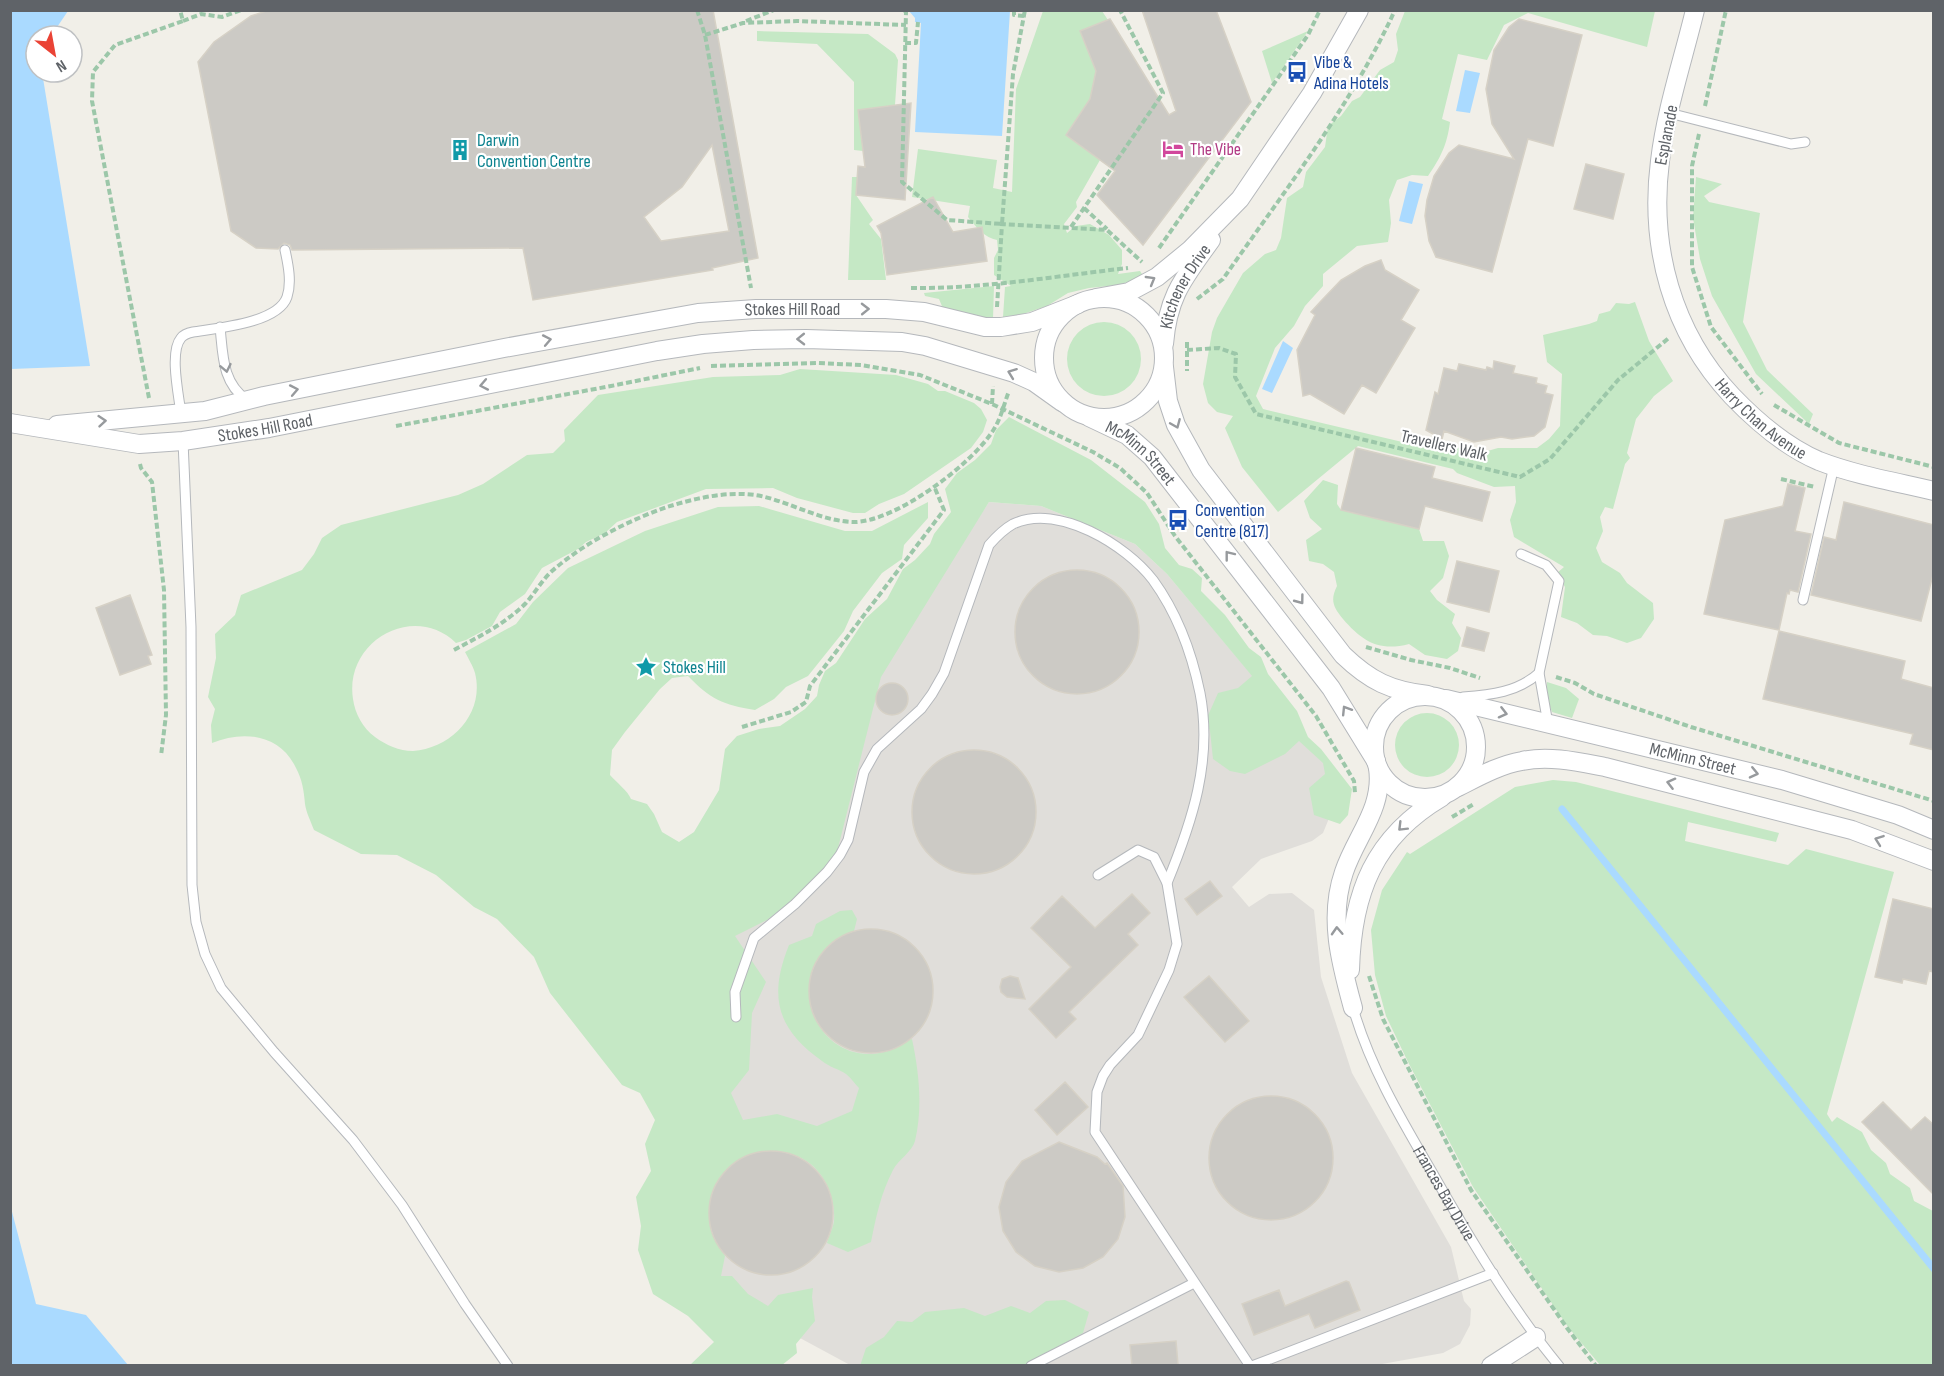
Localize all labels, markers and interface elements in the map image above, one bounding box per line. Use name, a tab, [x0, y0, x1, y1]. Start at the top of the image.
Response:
north arrow	[24, 24, 84, 84]
place label: Vibe & Adina Hotels	[1313, 52, 1389, 94]
text: N	[52, 55, 70, 76]
bus stop icon: Vibe & Adina Hotels	[1285, 60, 1309, 84]
street label: Esplanade	[1650, 103, 1683, 167]
place label: Darwin Convention Centre	[477, 130, 591, 172]
hotel icon: The Vibe	[1161, 137, 1185, 161]
building icon: Darwin Convention Centre	[448, 138, 472, 162]
place label: The Vibe	[1190, 139, 1241, 160]
street label: Kitchener Drive	[1156, 240, 1216, 331]
one-way arrow	[1145, 276, 1155, 287]
street label: Stokes Hill Road	[744, 299, 840, 321]
one-way arrow	[861, 303, 870, 315]
one-way arrow	[796, 333, 805, 345]
one-way arrow	[542, 334, 552, 347]
one-way arrow	[219, 363, 232, 373]
one-way arrow	[1007, 368, 1018, 380]
street label: Harry Chan Avenue	[1710, 374, 1810, 464]
one-way arrow	[479, 378, 489, 391]
one-way arrow	[289, 384, 299, 397]
street label: Stokes Hill Road	[216, 410, 314, 447]
one-way arrow	[97, 415, 106, 428]
street label: McMinn Street	[1102, 416, 1180, 490]
one-way arrow	[1169, 418, 1181, 429]
street label: Travellers Walk	[1399, 425, 1489, 466]
place label: Convention Centre (817)	[1195, 500, 1269, 542]
bus stop icon: Convention Centre (817)	[1166, 508, 1190, 532]
one-way arrow	[1225, 551, 1236, 562]
one-way arrow	[1293, 593, 1304, 604]
place icon: Stokes Hill	[634, 655, 658, 679]
place label: Stokes Hill	[663, 657, 726, 678]
one-way arrow	[1498, 705, 1508, 718]
one-way arrow	[1343, 706, 1354, 717]
street label: McMinn Street	[1647, 738, 1739, 780]
one-way arrow	[1749, 766, 1759, 779]
one-way arrow	[1666, 778, 1676, 791]
one-way arrow	[1398, 820, 1409, 831]
one-way arrow	[1874, 834, 1885, 847]
one-way arrow	[1331, 926, 1344, 935]
street label: Frances Bay Drive	[1408, 1142, 1480, 1245]

